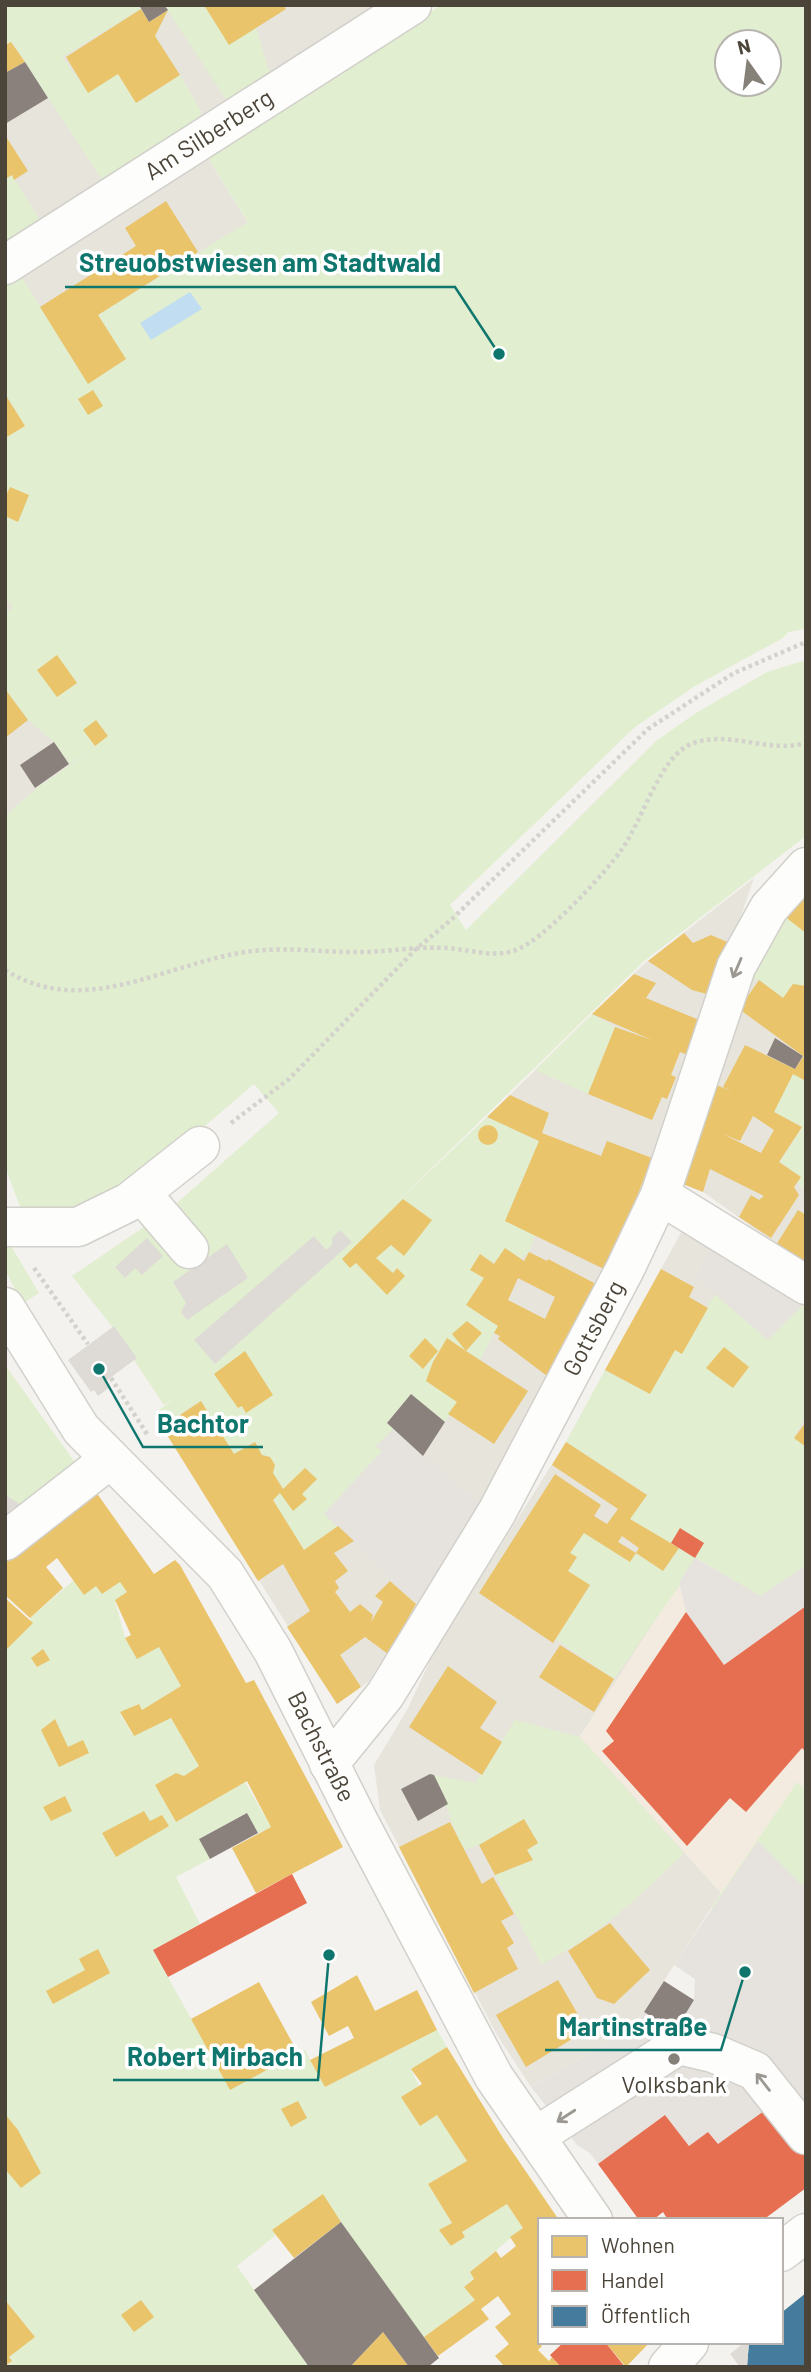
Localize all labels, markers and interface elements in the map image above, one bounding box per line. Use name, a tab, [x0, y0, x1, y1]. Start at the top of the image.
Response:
north arrow	[713, 28, 783, 98]
text: N	[735, 33, 753, 59]
street label: Am Silberberg	[139, 82, 278, 185]
callout: Streuobstwiesen am Stadtwald	[65, 240, 455, 287]
text: Streuobstwiesen am Stadtwald	[79, 246, 441, 277]
one-way arrow	[730, 957, 743, 978]
street label: Gottsberg	[555, 1275, 629, 1380]
callout: Bachtor	[143, 1400, 263, 1447]
text: Bachtor	[157, 1407, 249, 1438]
street label: Bachstraße	[283, 1686, 362, 1806]
callout: Martinstraße	[545, 2003, 721, 2050]
text: Martinstraße	[559, 2010, 707, 2041]
callout: Robert Mirbach	[113, 2033, 318, 2080]
text: Robert Mirbach	[127, 2040, 303, 2071]
marker: Volksbank	[666, 2051, 682, 2067]
place label: Volksbank	[621, 2069, 727, 2098]
one-way arrow	[756, 2073, 771, 2091]
one-way arrow	[557, 2109, 577, 2123]
legend	[538, 2218, 783, 2344]
text: Wohnen	[601, 2232, 675, 2257]
text: Handel	[601, 2267, 664, 2292]
text: Öffentlich	[601, 2302, 691, 2327]

